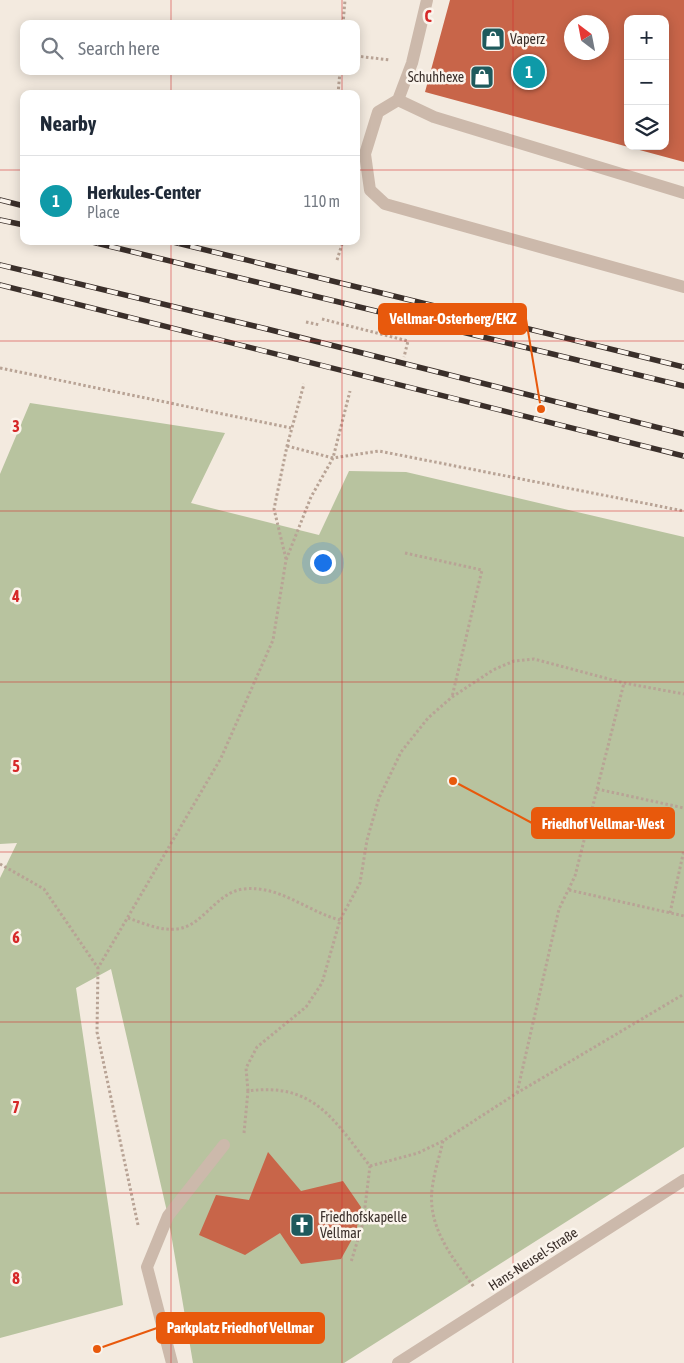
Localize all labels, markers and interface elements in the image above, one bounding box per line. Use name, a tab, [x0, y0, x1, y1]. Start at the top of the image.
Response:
text: C	[424, 7, 432, 25]
north arrow	[564, 15, 609, 60]
map controls	[624, 15, 669, 150]
button: +	[624, 15, 669, 60]
search box	[20, 20, 360, 75]
shop icon: Vaperz	[480, 26, 506, 52]
place label: Vaperz	[510, 31, 545, 47]
icon: search	[38, 34, 66, 62]
text: Search here	[78, 37, 160, 59]
pin: 1	[513, 53, 545, 91]
button: −	[624, 60, 669, 105]
shop icon: Schuhhexe	[469, 64, 495, 90]
place label: Schuhhexe	[408, 69, 464, 85]
button: layers	[624, 105, 669, 150]
text: Nearby	[40, 111, 96, 135]
text: Herkules-Center	[87, 181, 201, 203]
text: 1	[52, 192, 60, 210]
text: 110 m	[304, 192, 340, 210]
text: Place	[87, 203, 120, 221]
callout: Vellmar-Osterberg/EKZ	[379, 304, 526, 334]
text: Vellmar-Osterberg/EKZ	[389, 310, 517, 327]
text: 3	[12, 417, 20, 435]
your location	[310, 550, 336, 576]
text: 4	[11, 587, 20, 605]
text: 5	[12, 757, 20, 775]
callout: Friedhof Vellmar-West	[532, 808, 674, 838]
text: Friedhof Vellmar-West	[542, 815, 665, 832]
text: 6	[12, 928, 20, 946]
text: 7	[12, 1098, 20, 1116]
place label: Friedhofskapelle Vellmar	[320, 1209, 407, 1241]
church icon: Friedhofskapelle Vellmar	[289, 1212, 315, 1238]
street label: Hans-Neusel-Straße	[485, 1224, 581, 1294]
text: 8	[12, 1269, 20, 1287]
callout: Parkplatz Friedhof Vellmar	[157, 1313, 324, 1343]
text: Parkplatz Friedhof Vellmar	[167, 1319, 314, 1336]

